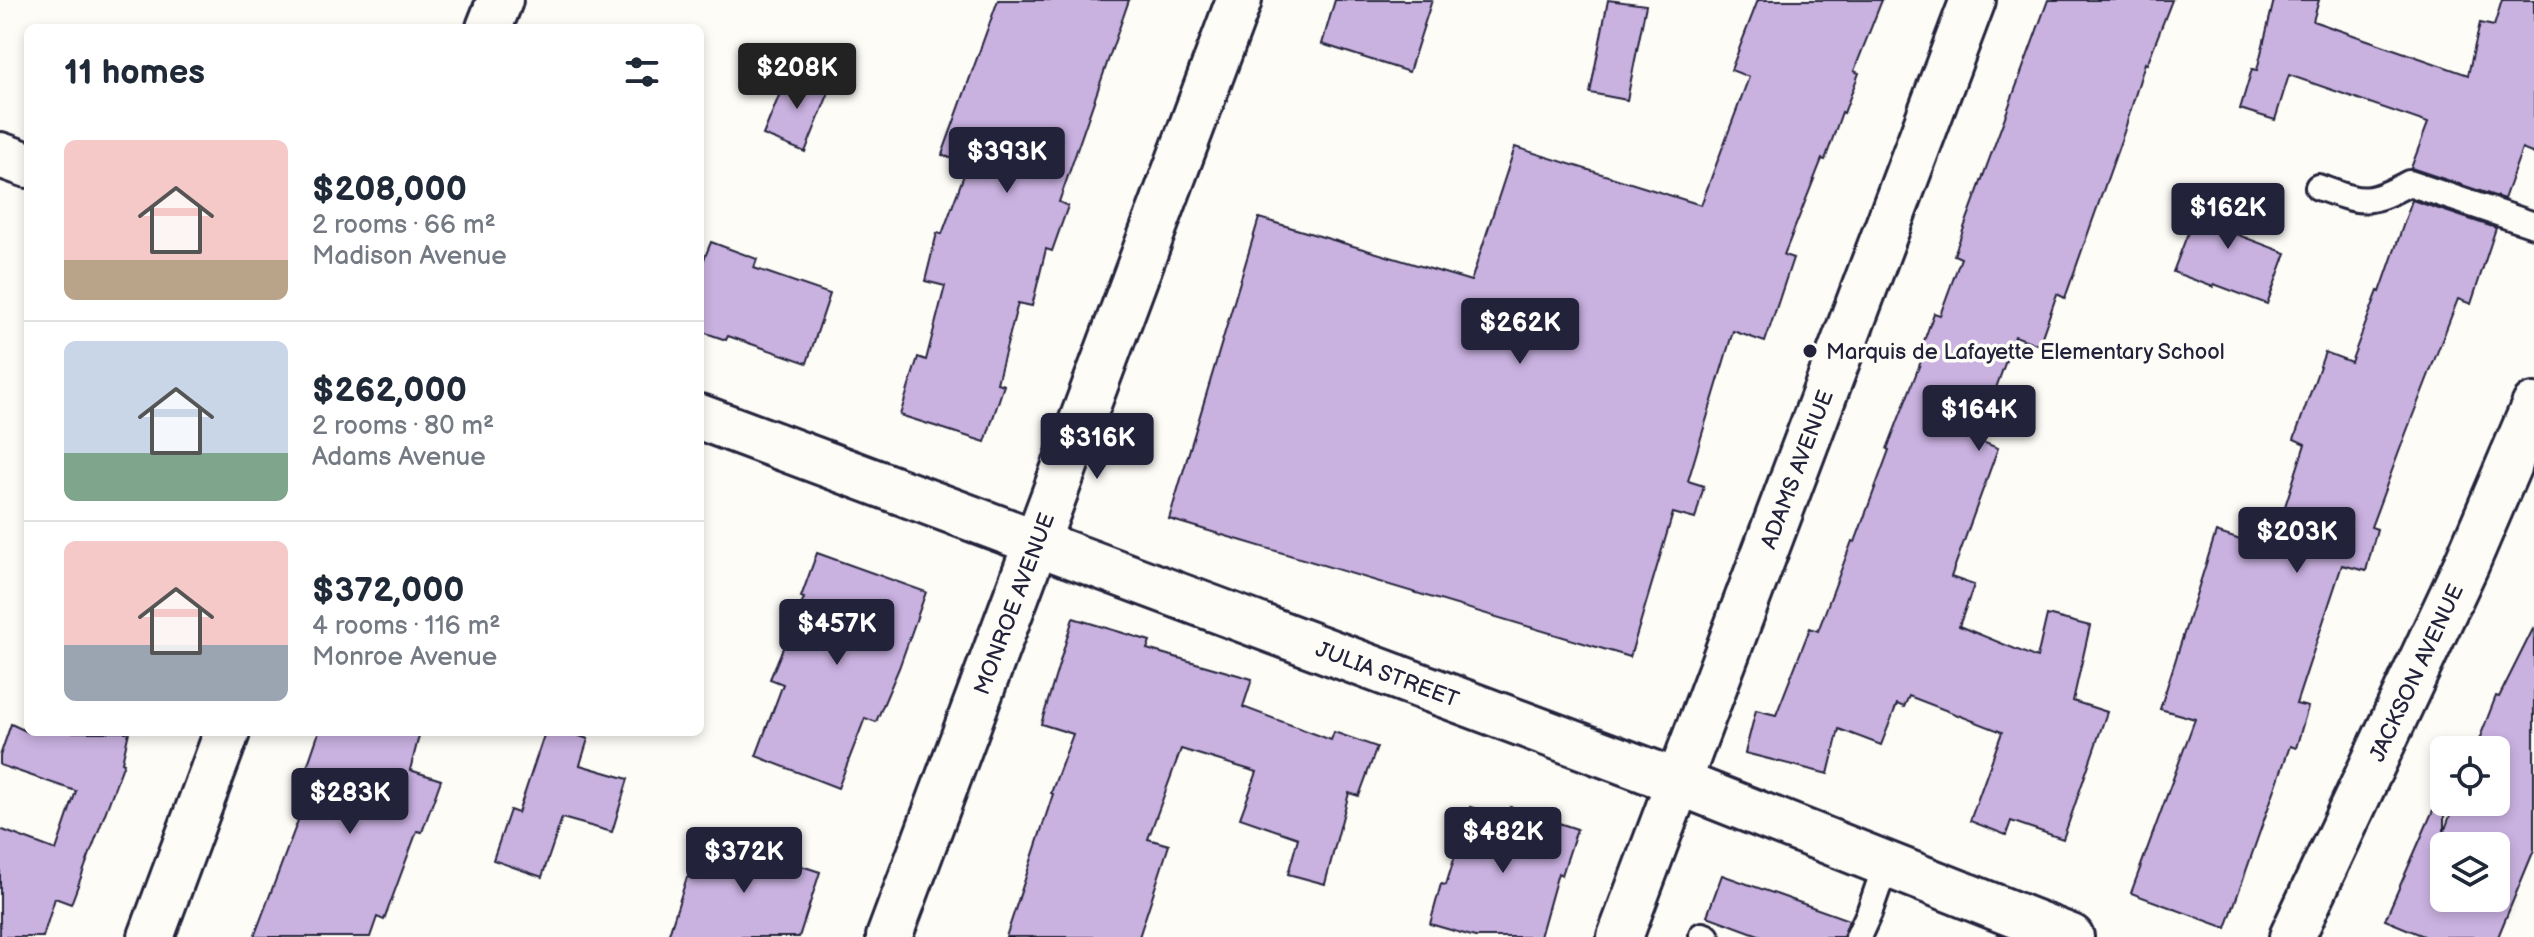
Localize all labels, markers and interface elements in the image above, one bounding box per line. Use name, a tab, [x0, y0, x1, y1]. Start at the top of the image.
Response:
pin: $208K	[741, 43, 853, 111]
icon: filters	[620, 50, 664, 94]
text: 11 homes	[64, 52, 205, 93]
text: $208K	[756, 53, 838, 84]
pin: $393K	[951, 127, 1063, 195]
text: $393K	[967, 137, 1047, 168]
text: $208,000	[312, 169, 467, 210]
icon: home	[128, 172, 224, 268]
pin: $162K	[2172, 183, 2284, 251]
text: $162K	[2189, 193, 2267, 224]
text: 2 rooms · 66 m²	[312, 210, 496, 241]
text: Madison Avenue	[312, 241, 507, 272]
pin: $262K	[1464, 298, 1576, 366]
text: $262K	[1479, 308, 1561, 339]
place label: Marquis de Lafayette Elementary School	[1826, 339, 2225, 366]
marker: Marquis de Lafayette Elementary School	[1801, 342, 1819, 360]
text: $262,000	[312, 370, 467, 411]
icon: home	[128, 373, 224, 469]
pin: $164K	[1923, 385, 2035, 453]
street label: ADAMS AVENUE	[1756, 387, 1840, 553]
text: $164K	[1941, 395, 2017, 426]
text: 2 rooms · 80 m²	[312, 411, 494, 442]
pin: $316K	[1041, 413, 1153, 481]
text: $316K	[1059, 423, 1135, 454]
text: Adams Avenue	[312, 442, 486, 473]
pin: $203K	[2241, 507, 2353, 575]
street label: MONROE AVENUE	[969, 509, 1061, 699]
text: $203K	[2256, 517, 2338, 548]
text: $372,000	[312, 570, 465, 611]
icon: home	[128, 573, 224, 669]
street label: JACKSON AVENUE	[2364, 580, 2470, 766]
pin: $457K	[781, 599, 893, 667]
text: $457K	[797, 609, 877, 640]
text: 4 rooms · 116 m²	[312, 611, 500, 642]
street label: JULIA STREET	[1312, 636, 1462, 714]
text: Monroe Avenue	[312, 642, 497, 673]
map controls	[2430, 736, 2510, 912]
button: locate	[2430, 736, 2510, 816]
pin: $283K	[294, 768, 406, 836]
text: $283K	[309, 778, 391, 809]
pin: $482K	[1447, 807, 1559, 875]
text: $482K	[1462, 817, 1544, 848]
pin: $372K	[688, 827, 800, 895]
button: layers	[2430, 832, 2510, 912]
text: $372K	[704, 837, 784, 868]

